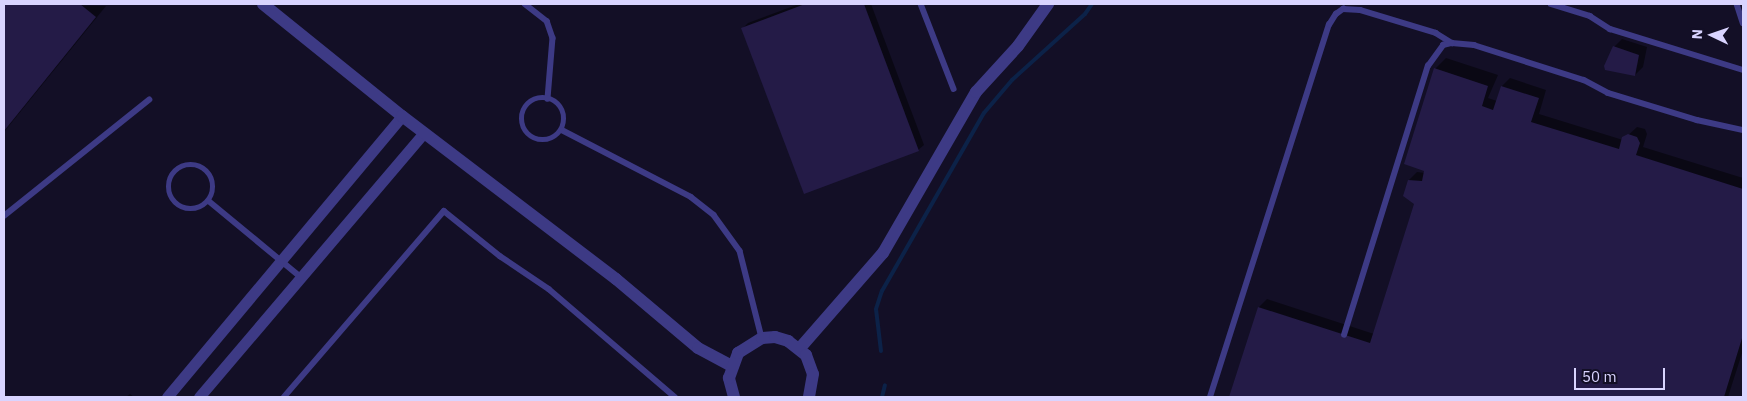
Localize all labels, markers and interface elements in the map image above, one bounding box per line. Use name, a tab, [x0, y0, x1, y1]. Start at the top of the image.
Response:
north arrow	[1687, 10, 1737, 60]
text: N	[1688, 29, 1706, 40]
scale bar	[1577, 358, 1668, 390]
text: 50 m	[1582, 367, 1617, 386]

